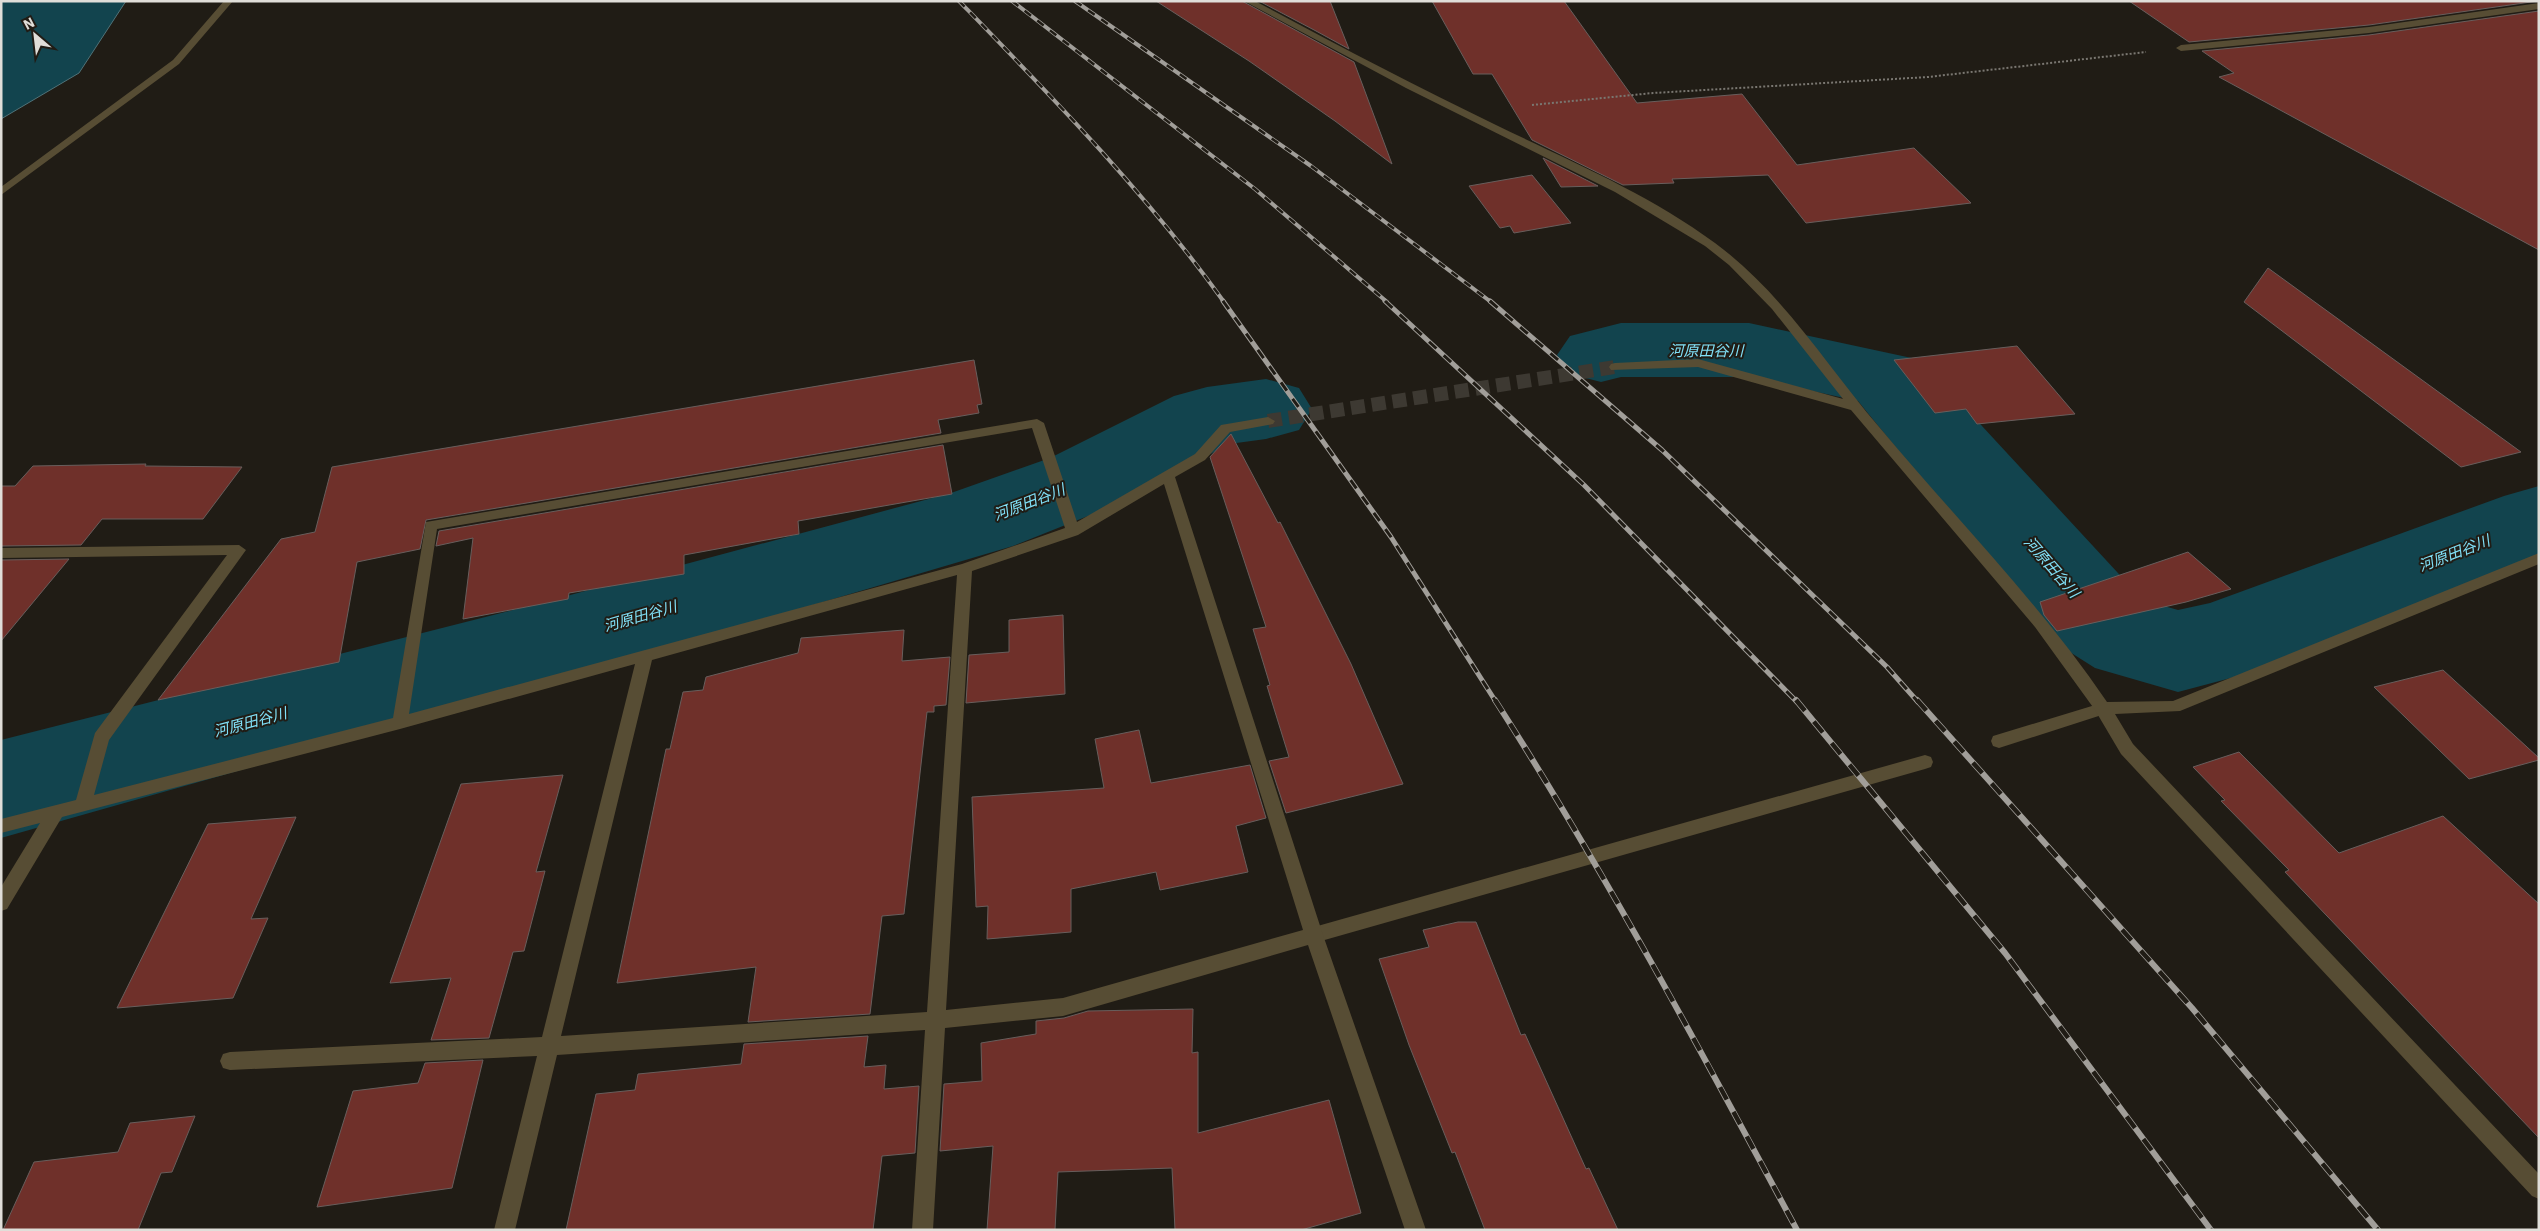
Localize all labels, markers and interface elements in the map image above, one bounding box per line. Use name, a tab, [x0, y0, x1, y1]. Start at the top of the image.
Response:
north arrow	[10, 10, 60, 60]
text: N	[20, 13, 38, 34]
water label: 河原田谷川	[1668, 341, 1745, 360]
water label: 河原田谷川	[991, 479, 1069, 524]
water label: 河原田谷川	[2416, 530, 2494, 575]
water label: 河原田谷川	[2020, 532, 2085, 603]
water label: 河原田谷川	[601, 596, 681, 635]
water label: 河原田谷川	[211, 703, 291, 741]

